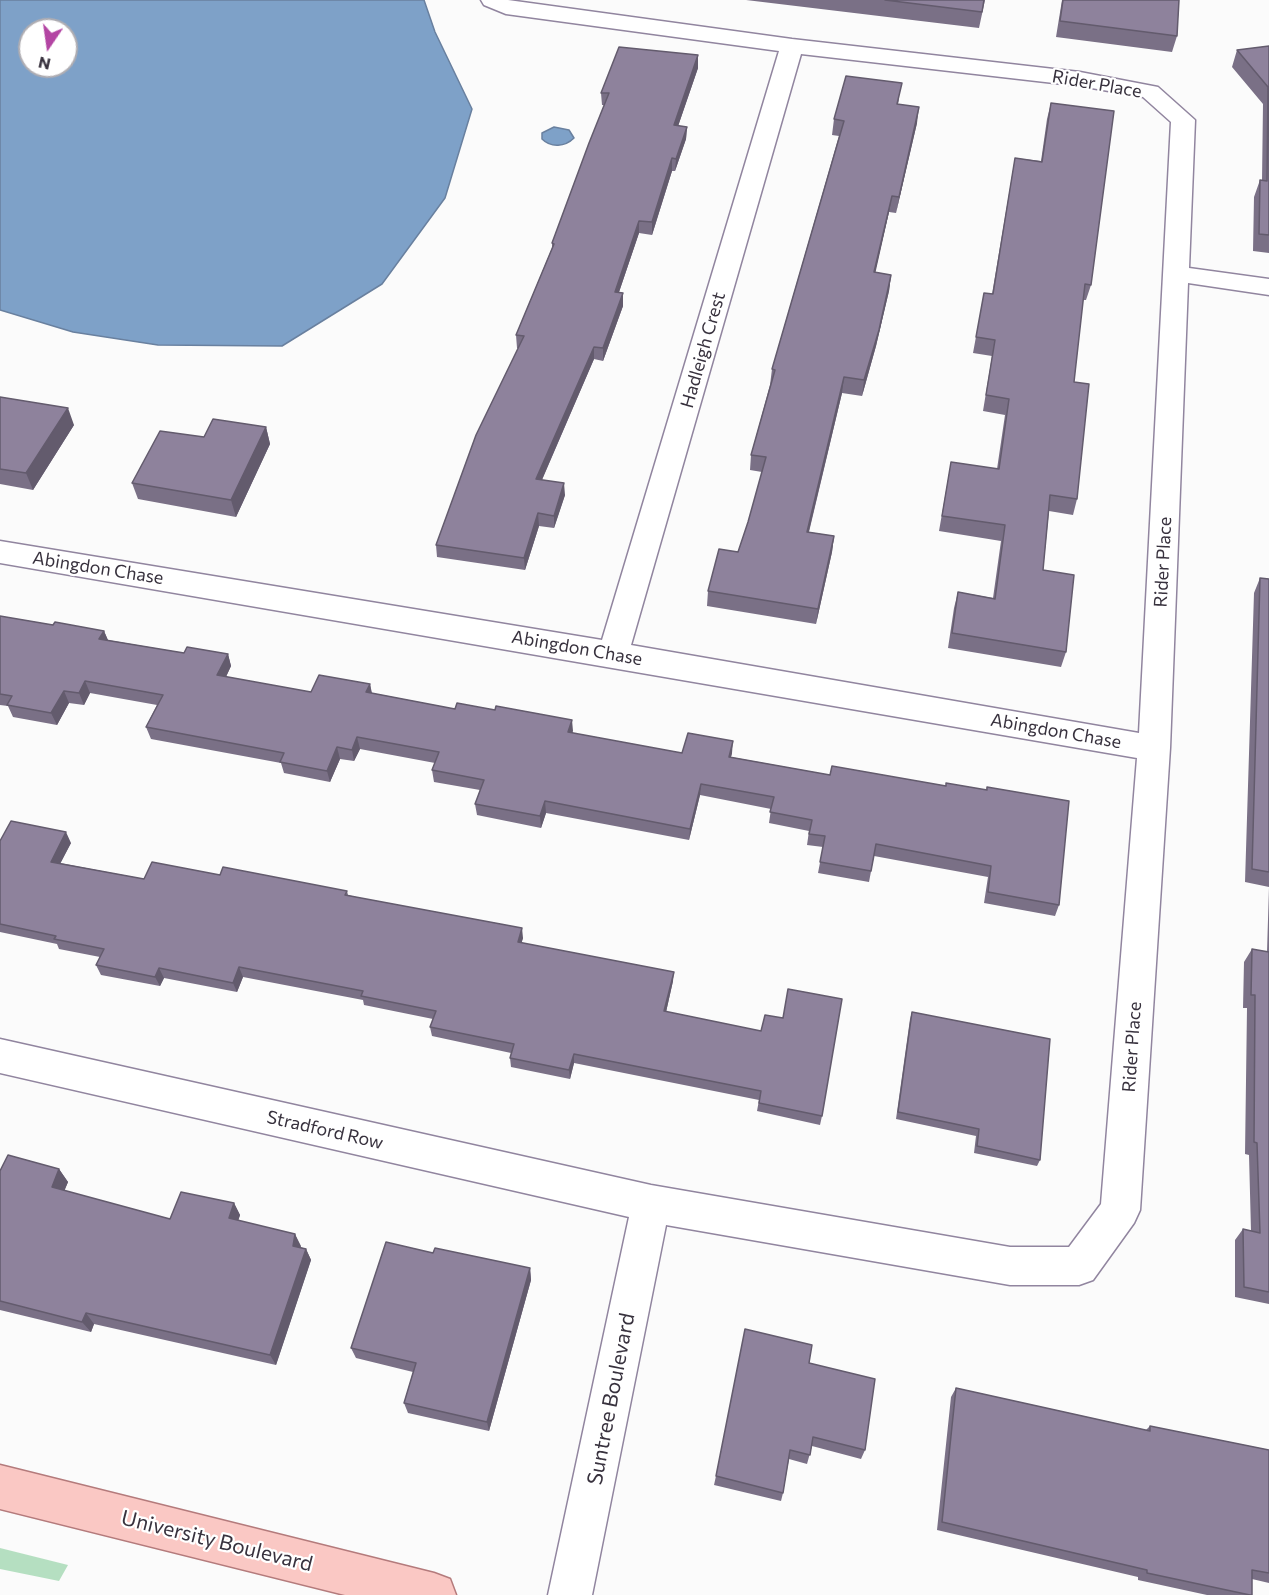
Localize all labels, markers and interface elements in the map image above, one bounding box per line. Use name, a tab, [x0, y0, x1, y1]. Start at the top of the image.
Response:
north arrow	[18, 18, 78, 78]
text: N	[36, 53, 52, 75]
street label: Rider Place	[1050, 65, 1144, 103]
street label: Hadleigh Crest	[676, 289, 730, 411]
street label: Rider Place	[1150, 516, 1176, 608]
street label: Abingdon Chase	[31, 547, 165, 589]
street label: Abingdon Chase	[510, 626, 644, 670]
street label: Abingdon Chase	[989, 709, 1123, 753]
street label: Rider Place	[1118, 1001, 1146, 1093]
street label: Stradford Row	[265, 1106, 385, 1154]
street label: Suntree Boulevard	[582, 1311, 640, 1487]
street label: University Boulevard	[119, 1505, 315, 1577]

